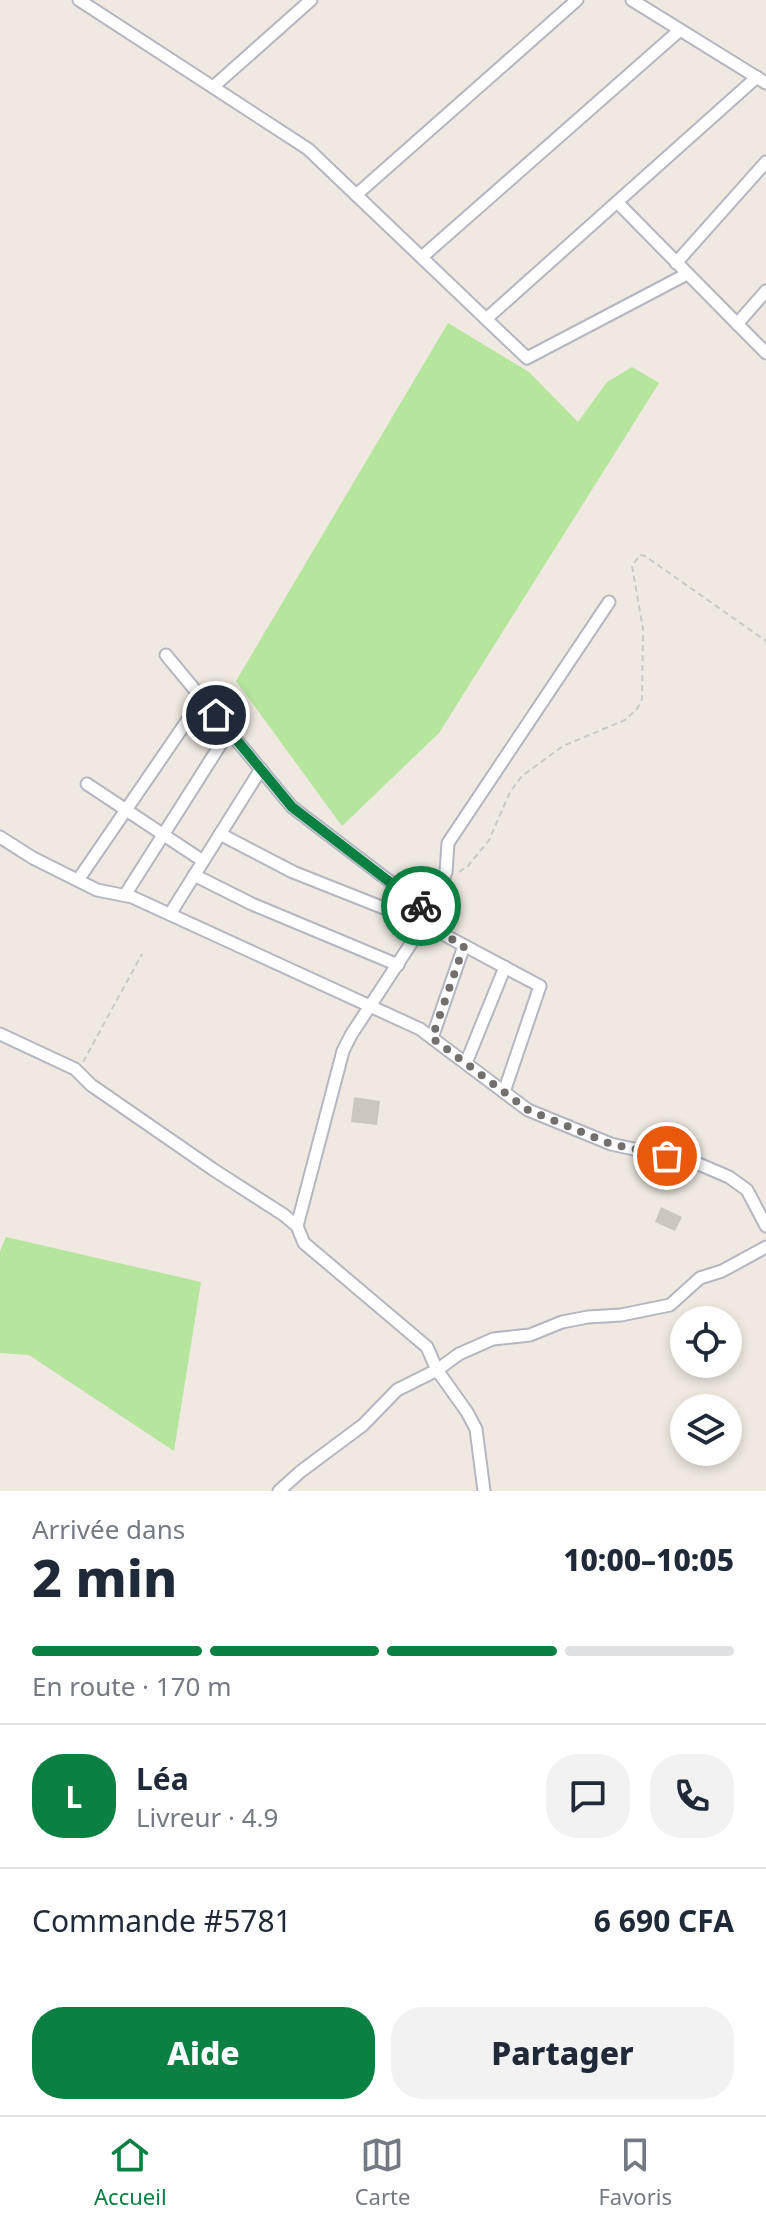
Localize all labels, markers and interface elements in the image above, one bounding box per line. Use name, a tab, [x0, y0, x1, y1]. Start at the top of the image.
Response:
pin	[182, 681, 250, 749]
icon: home	[194, 693, 238, 737]
courier	[381, 866, 461, 946]
icon: bike	[399, 884, 443, 928]
pin	[633, 1122, 701, 1190]
icon: bag	[645, 1134, 689, 1178]
map controls	[670, 1306, 742, 1466]
button: locate	[670, 1306, 742, 1378]
button: layers	[670, 1394, 742, 1466]
text: Arrivée dans	[32, 1511, 185, 1547]
text: 10:00–10:05	[563, 1539, 734, 1580]
text: 2 min	[32, 1541, 177, 1612]
text: En route · 170 m	[32, 1668, 232, 1704]
button: chat	[546, 1754, 630, 1838]
button: phone	[650, 1754, 734, 1838]
text: Léa	[136, 1758, 189, 1799]
text: L	[66, 1776, 82, 1817]
text: Livreur · 4.9	[136, 1799, 278, 1835]
text: Commande #5781	[32, 1900, 292, 1941]
text: 6 690 CFA	[594, 1900, 734, 1941]
button: Aide	[32, 2007, 375, 2099]
button: Partager	[391, 2007, 734, 2099]
tab: Accueil	[94, 2133, 167, 2211]
tab: Carte	[355, 2133, 410, 2211]
tab: Favoris	[598, 2133, 672, 2211]

